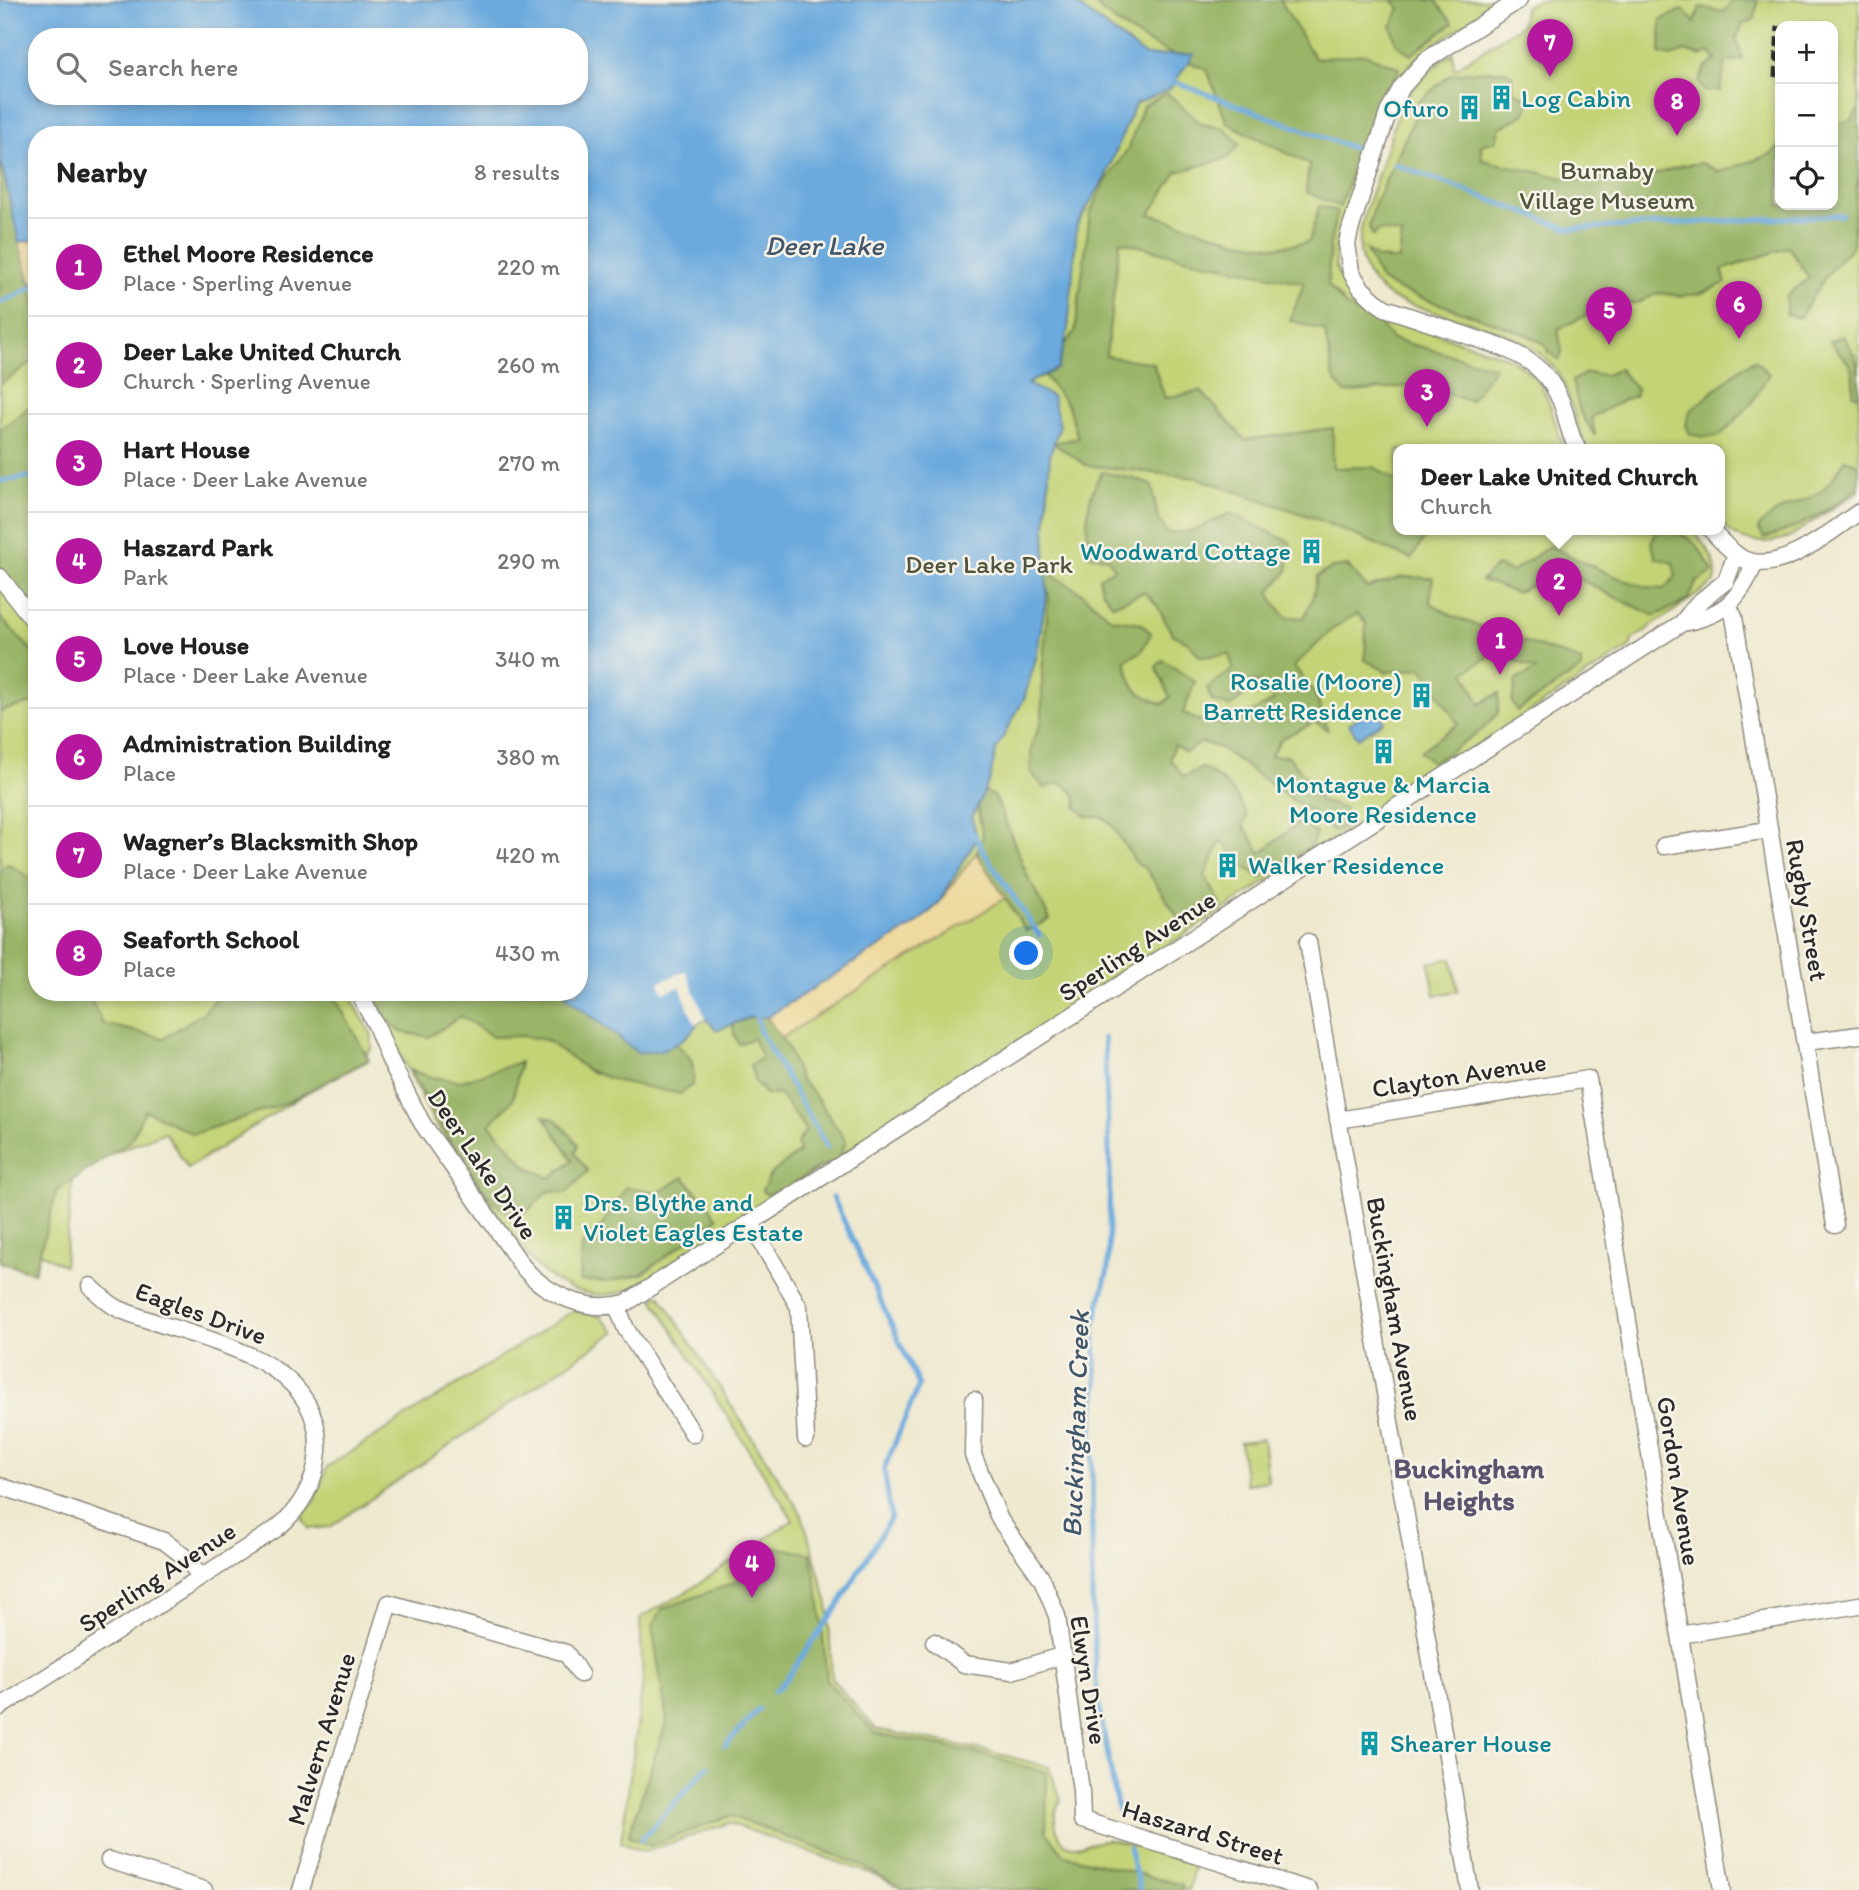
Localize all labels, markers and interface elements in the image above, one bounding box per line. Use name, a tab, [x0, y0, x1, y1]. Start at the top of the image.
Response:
pin: 7	[1527, 19, 1573, 77]
map controls	[1775, 21, 1838, 210]
button: +	[1775, 21, 1838, 84]
search box	[28, 28, 588, 105]
icon: search	[52, 48, 90, 86]
text: Search here	[108, 51, 238, 83]
pin: 8	[1654, 78, 1700, 136]
place label: Log Cabin	[1521, 82, 1631, 114]
building icon: Log Cabin	[1487, 84, 1515, 112]
button: −	[1775, 84, 1838, 147]
place label: Ofuro	[1383, 92, 1449, 124]
building icon: Ofuro	[1455, 94, 1483, 122]
button: locate	[1775, 147, 1838, 210]
text: Nearby	[56, 153, 147, 190]
park label: Burnaby Village Museum	[1519, 154, 1695, 216]
text: 8 results	[474, 158, 560, 186]
water label: Deer Lake	[765, 228, 885, 262]
text: Ethel Moore Residence	[123, 237, 374, 269]
text: 1	[74, 253, 84, 281]
text: 220 m	[497, 253, 560, 281]
text: Place · Sperling Avenue	[123, 269, 352, 297]
pin: 6	[1716, 281, 1762, 339]
pin: 5	[1586, 287, 1632, 345]
text: Deer Lake United Church	[123, 335, 401, 367]
text: 2	[73, 351, 85, 379]
text: 260 m	[497, 351, 560, 379]
text: Church · Sperling Avenue	[123, 367, 371, 395]
pin: 3	[1404, 369, 1450, 427]
text: Hart House	[123, 433, 250, 465]
popup	[1393, 444, 1725, 535]
text: 3	[73, 449, 85, 477]
text: 270 m	[498, 449, 560, 477]
text: Deer Lake United Church	[1420, 460, 1698, 492]
text: Place · Deer Lake Avenue	[123, 465, 368, 493]
text: Church	[1420, 492, 1492, 520]
text: Haszard Park	[123, 531, 273, 563]
place label: Woodward Cottage	[1080, 535, 1291, 567]
building icon: Woodward Cottage	[1297, 537, 1325, 565]
text: 4	[72, 547, 86, 575]
text: 290 m	[497, 547, 560, 575]
park label: Deer Lake Park	[905, 548, 1074, 580]
pin: 2	[1536, 558, 1582, 616]
text: Park	[123, 563, 168, 591]
pin: 1	[1477, 617, 1523, 675]
text: Love House	[123, 629, 249, 661]
text: 5	[73, 645, 85, 673]
text: 340 m	[495, 645, 560, 673]
text: Place · Deer Lake Avenue	[123, 661, 368, 689]
place label: Rosalie (Moore) Barrett Residence	[1203, 665, 1402, 727]
building icon: Rosalie (Moore) Barrett Residence	[1408, 682, 1436, 710]
text: Administration Building	[123, 727, 391, 759]
building icon: Montague & Marcia Moore Residence	[1369, 738, 1397, 766]
text: 6	[73, 743, 85, 771]
text: 380 m	[496, 743, 560, 771]
text: Place	[123, 759, 176, 787]
place label: Montague & Marcia Moore Residence	[1275, 768, 1491, 830]
text: Wagner’s Blacksmith Shop	[123, 825, 418, 857]
street label: Rugby Street	[1779, 836, 1835, 984]
text: 7	[73, 841, 85, 869]
text: 420 m	[495, 841, 560, 869]
place label: Walker Residence	[1248, 849, 1444, 881]
building icon: Walker Residence	[1214, 851, 1242, 879]
text: Place · Deer Lake Avenue	[123, 857, 368, 885]
street label: Sperling Avenue	[1052, 883, 1222, 1009]
text: Seaforth School	[123, 923, 299, 955]
your location	[1009, 936, 1043, 970]
text: 8	[73, 939, 85, 967]
text: 430 m	[495, 939, 560, 967]
text: Place	[123, 955, 176, 983]
street label: Clayton Avenue	[1370, 1045, 1548, 1105]
street label: Deer Lake Drive	[421, 1083, 545, 1245]
place label: Drs. Blythe and Violet Eagles Estate	[583, 1186, 803, 1248]
street label: Buckingham Avenue	[1360, 1194, 1430, 1424]
building icon: Drs. Blythe and Violet Eagles Estate	[549, 1203, 577, 1231]
street label: Eagles Drive	[131, 1275, 271, 1351]
water label: Buckingham Creek	[1054, 1308, 1096, 1538]
street label: Gordon Avenue	[1650, 1394, 1708, 1568]
district label: Buckingham Heights	[1394, 1451, 1545, 1517]
street label: Sperling Avenue	[72, 1514, 242, 1640]
pin: 4	[729, 1540, 775, 1598]
street label: Elwyn Drive	[1063, 1613, 1115, 1747]
street label: Malvern Avenue	[279, 1649, 363, 1829]
place label: Shearer House	[1390, 1727, 1552, 1759]
building icon: Shearer House	[1356, 1729, 1384, 1757]
street label: Haszard Street	[1118, 1792, 1288, 1872]

